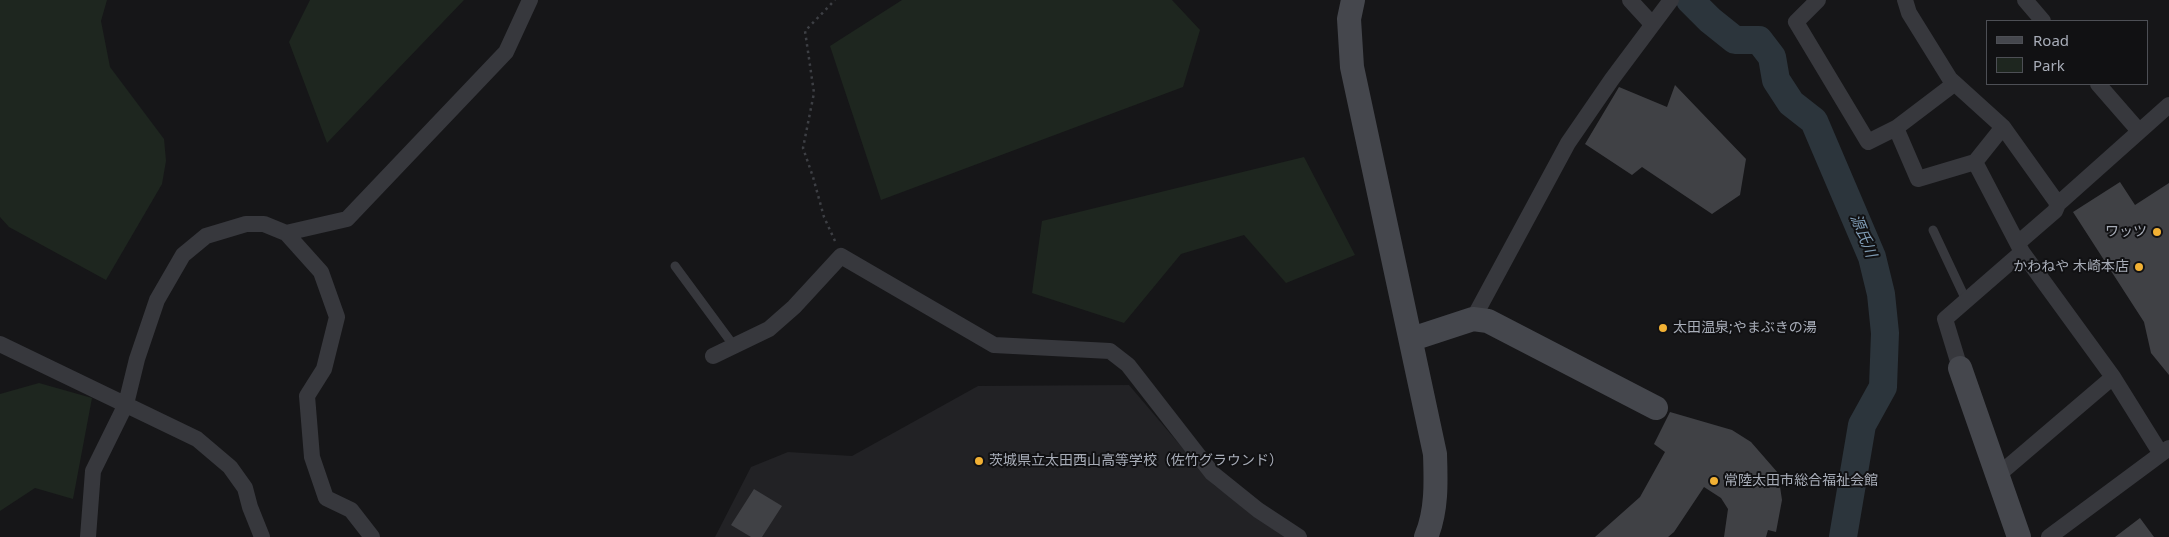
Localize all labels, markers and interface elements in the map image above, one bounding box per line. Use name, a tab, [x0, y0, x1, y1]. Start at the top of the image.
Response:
legend	[1986, 20, 2149, 85]
text: Road	[2033, 30, 2069, 50]
text: Park	[2033, 55, 2065, 75]
water label: 源氏川	[1846, 212, 1880, 260]
place label: ワッツ	[2105, 224, 2147, 240]
marker: ワッツ	[2151, 226, 2163, 238]
place label: かわねや 木崎本店	[2013, 259, 2129, 275]
marker: かわねや 木崎本店	[2133, 261, 2145, 273]
place label: 太田温泉;やまぶきの湯	[1673, 320, 1817, 336]
marker: 太田温泉;やまぶきの湯	[1657, 322, 1669, 334]
place label: 茨城県立太田西山高等学校（佐竹グラウンド）	[989, 453, 1283, 469]
marker: 茨城県立太田西山高等学校（佐竹グラウンド）	[973, 455, 985, 467]
place label: 常陸太田市総合福祉会館	[1724, 473, 1878, 489]
marker: 常陸太田市総合福祉会館	[1708, 475, 1720, 487]

